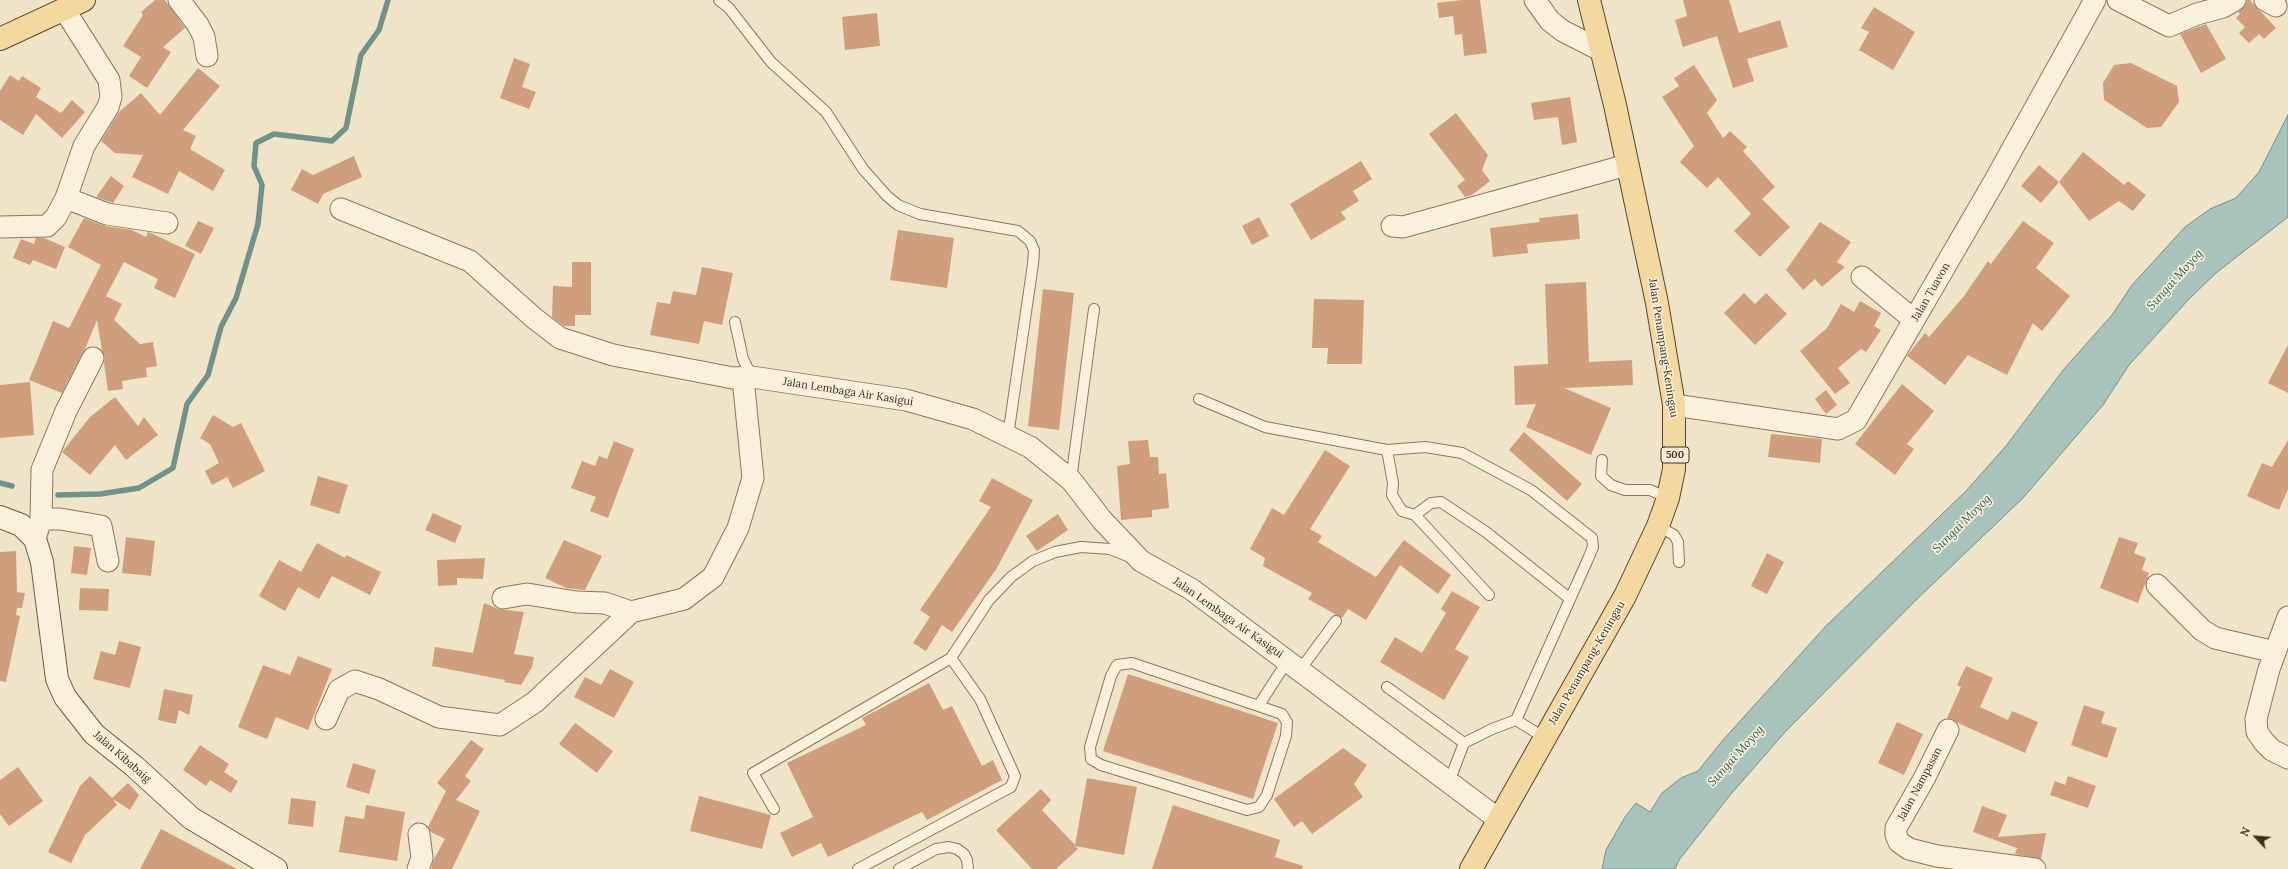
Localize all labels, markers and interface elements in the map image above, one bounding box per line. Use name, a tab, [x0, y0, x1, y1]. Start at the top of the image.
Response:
water label: Sungai Moyog	[2144, 247, 2206, 313]
street label: Jalan Tuavon	[1909, 260, 1953, 324]
street label: Jalan Penampang-Keningau	[1645, 277, 1681, 419]
street label: Jalan Lembaga Air Kasigui	[782, 375, 914, 409]
road number: 500	[1661, 447, 1689, 463]
water label: Sungai Moyog	[1930, 492, 1994, 556]
street label: Jalan Lembaga Air Kasigui	[1170, 575, 1286, 661]
street label: Jalan Penampang-Keningau	[1546, 599, 1628, 727]
water label: Sungai Moyog	[1705, 723, 1767, 789]
street label: Jalan Kibabaig	[91, 728, 153, 786]
street label: Jalan Nampasan	[1895, 745, 1945, 823]
north arrow	[2236, 817, 2276, 857]
text: N	[2237, 825, 2253, 839]

